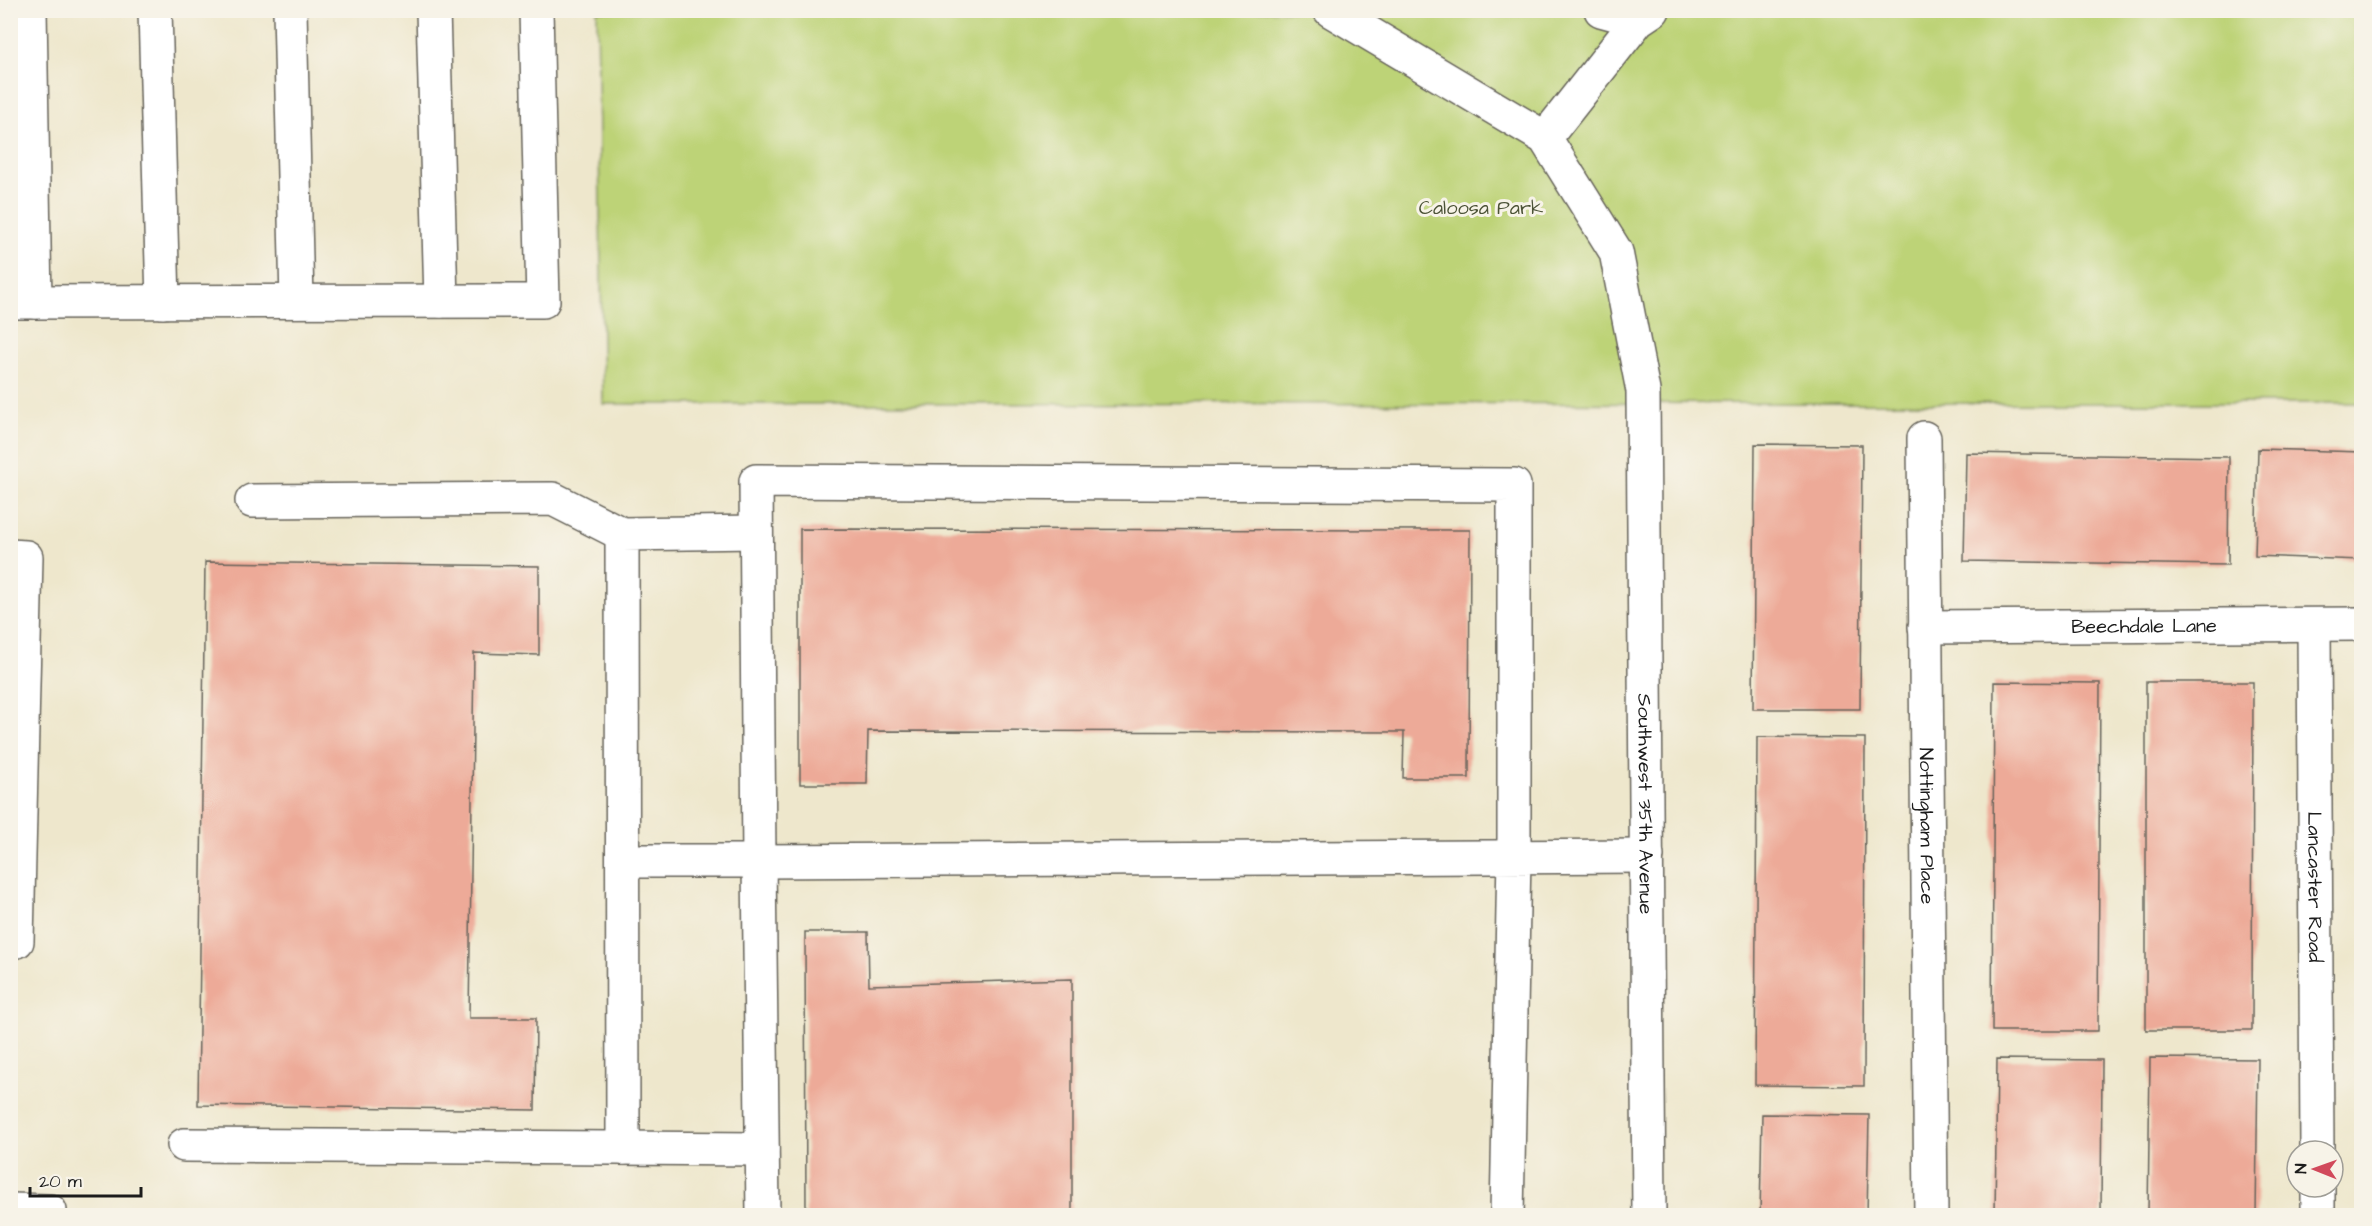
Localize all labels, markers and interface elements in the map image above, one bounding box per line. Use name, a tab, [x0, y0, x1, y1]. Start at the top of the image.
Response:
park label: Caloosa Park	[1419, 194, 1543, 222]
street label: Beechdale Lane	[2071, 612, 2217, 641]
street label: Southwest 35th Avenue	[1630, 693, 1660, 915]
street label: Nottingham Place	[1911, 748, 1941, 905]
street label: Lancaster Road	[2300, 811, 2329, 963]
north arrow	[2285, 1139, 2345, 1199]
scale bar	[30, 1160, 141, 1198]
text: N	[2290, 1164, 2312, 1174]
text: 20 m	[39, 1169, 82, 1194]

